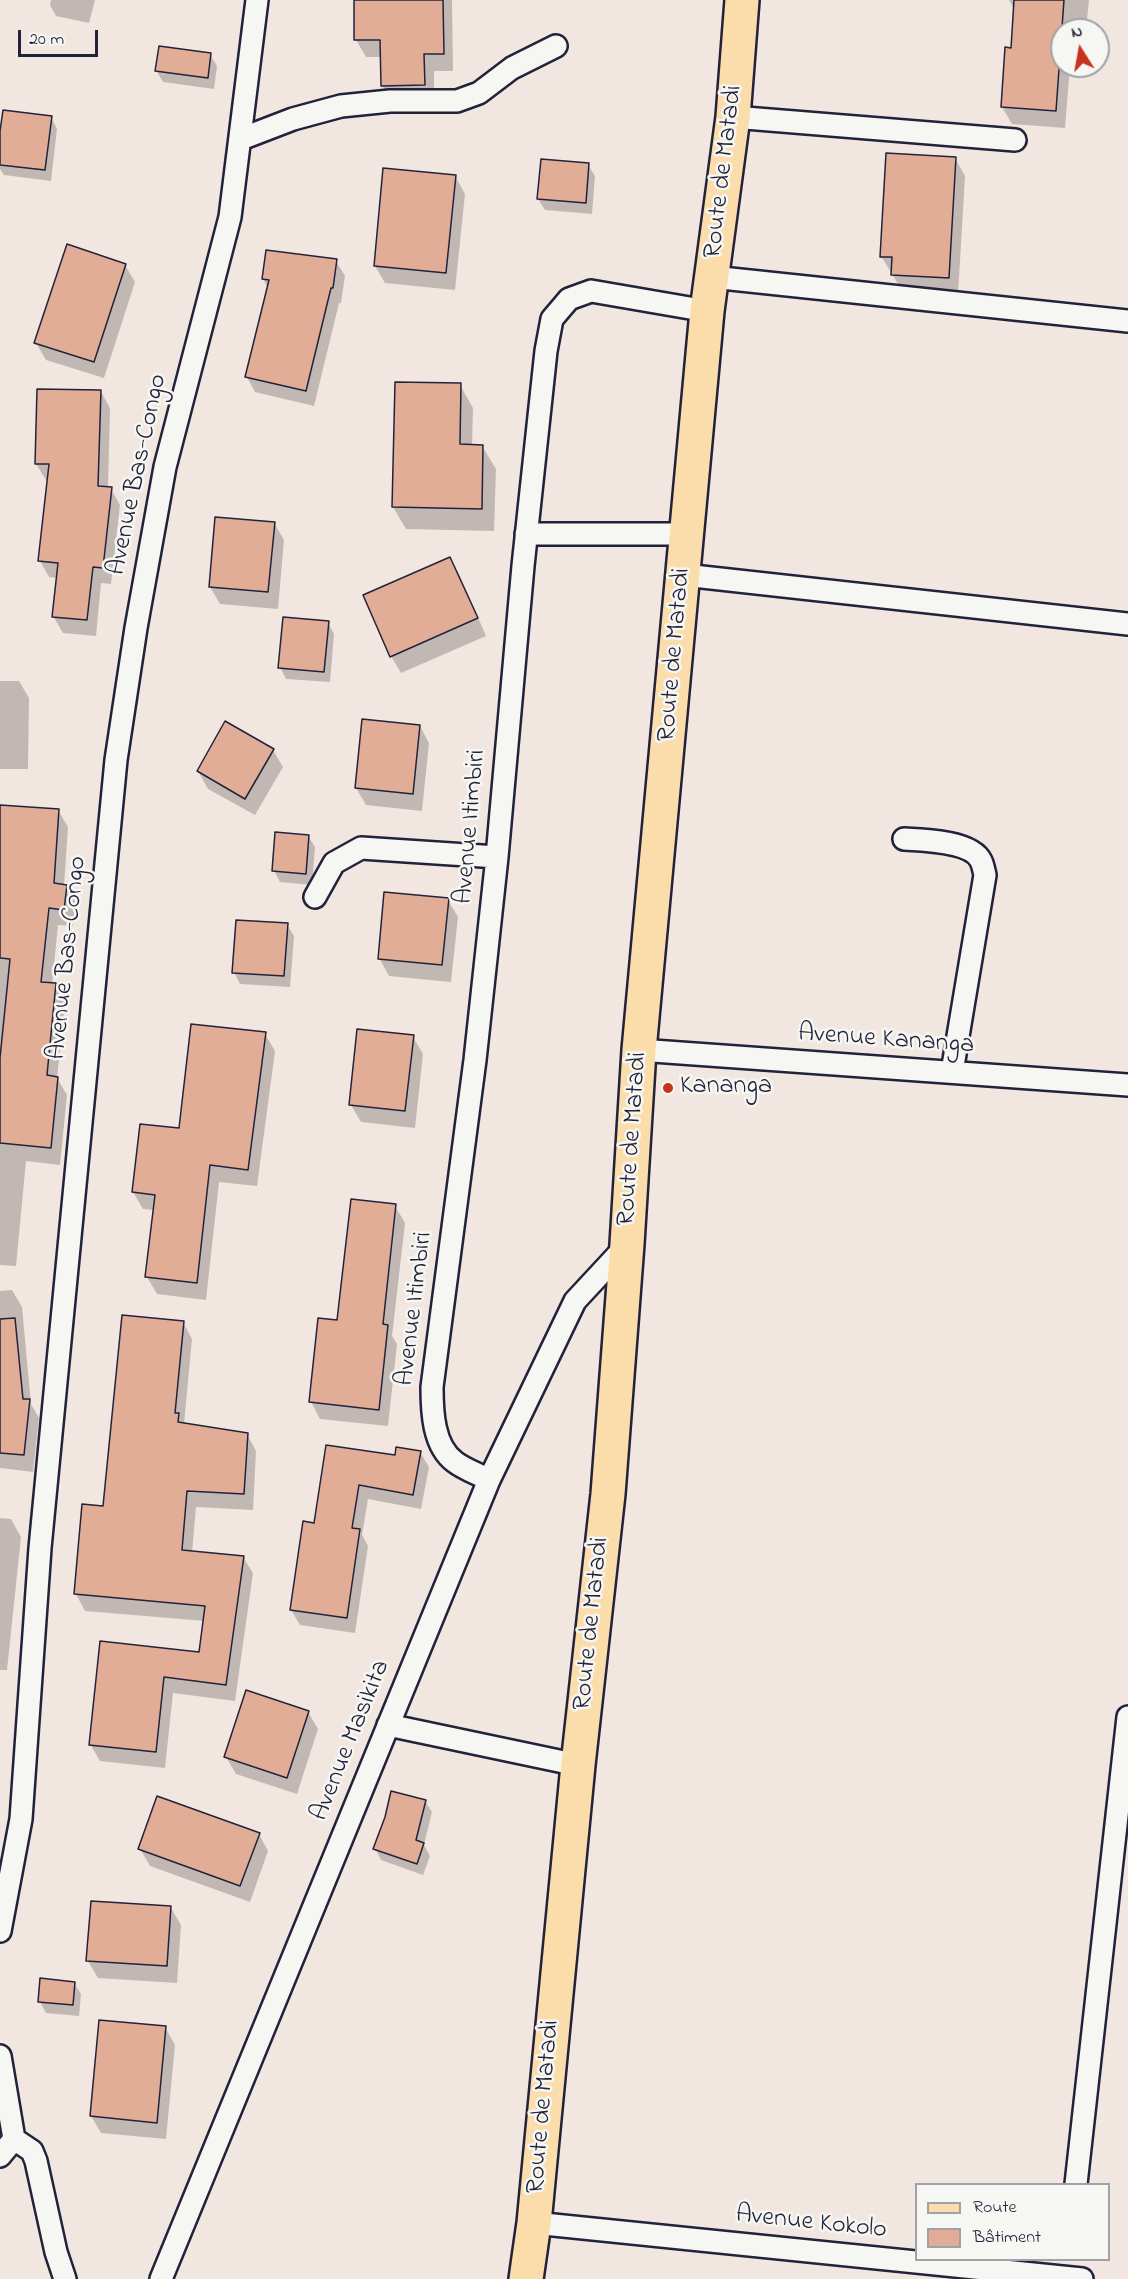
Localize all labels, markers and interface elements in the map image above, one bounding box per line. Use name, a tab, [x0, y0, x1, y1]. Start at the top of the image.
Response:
scale bar	[21, 18, 100, 56]
north arrow	[1050, 18, 1110, 78]
text: N	[1069, 19, 1085, 45]
text: 20 m	[29, 27, 64, 53]
street label: Route de Matadi	[699, 84, 751, 260]
street label: Avenue Bas-Congo	[102, 372, 176, 578]
street label: Route de Matadi	[653, 567, 699, 743]
street label: Avenue Itimbiri	[450, 748, 494, 906]
street label: Avenue Bas-Congo	[43, 855, 95, 1061]
street label: Avenue Kananga	[797, 1019, 975, 1063]
street label: Route de Matadi	[612, 1051, 656, 1227]
place label: Kananga	[680, 1072, 772, 1104]
marker: Kananga	[661, 1081, 675, 1095]
street label: Avenue Itimbiri	[391, 1230, 441, 1388]
street label: Route de Matadi	[568, 1536, 618, 1712]
street label: Avenue Masikita	[306, 1656, 398, 1826]
street label: Route de Matadi	[522, 2019, 568, 2195]
legend	[915, 2183, 1110, 2261]
text: Route	[973, 2195, 1017, 2221]
street label: Avenue Kokolo	[734, 2201, 888, 2247]
text: Bâtiment	[973, 2225, 1041, 2251]

